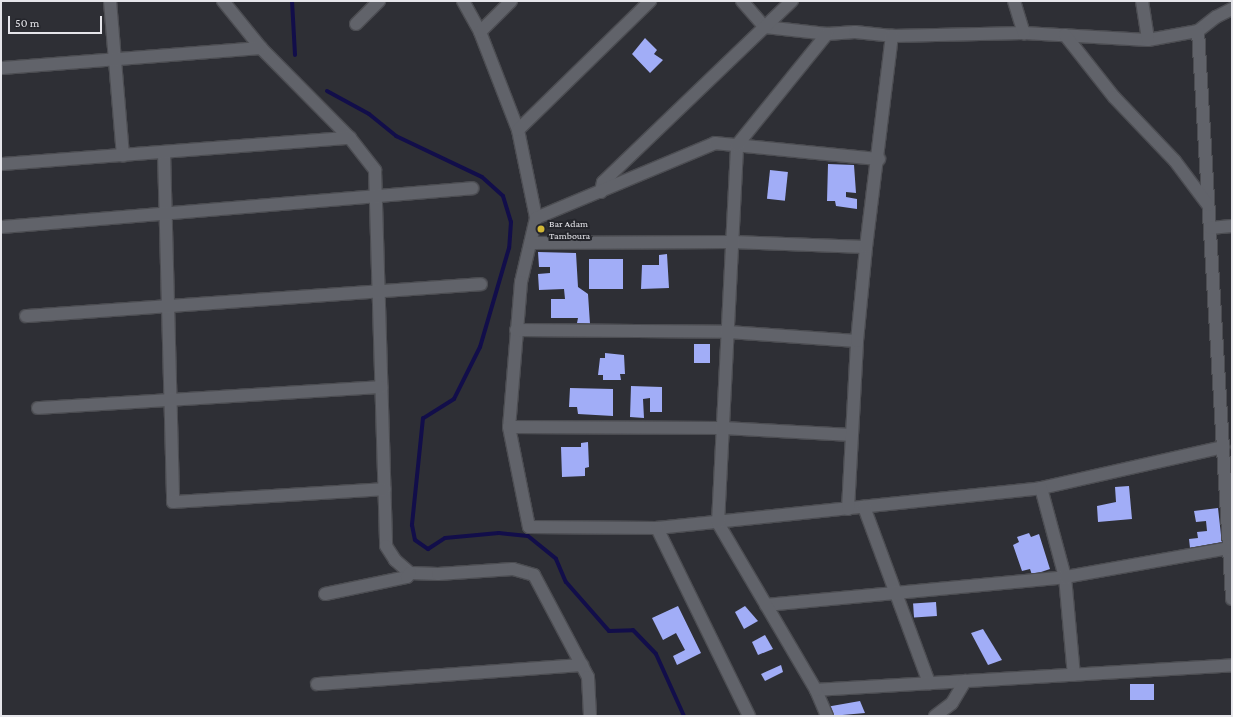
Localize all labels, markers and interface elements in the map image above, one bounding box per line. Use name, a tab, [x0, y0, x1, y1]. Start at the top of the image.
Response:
scale bar	[10, 8, 104, 34]
text: 50 m	[15, 16, 39, 30]
place label: Bar Adam Tamboura	[549, 217, 590, 240]
marker: Bar Adam Tamboura	[536, 224, 546, 234]

